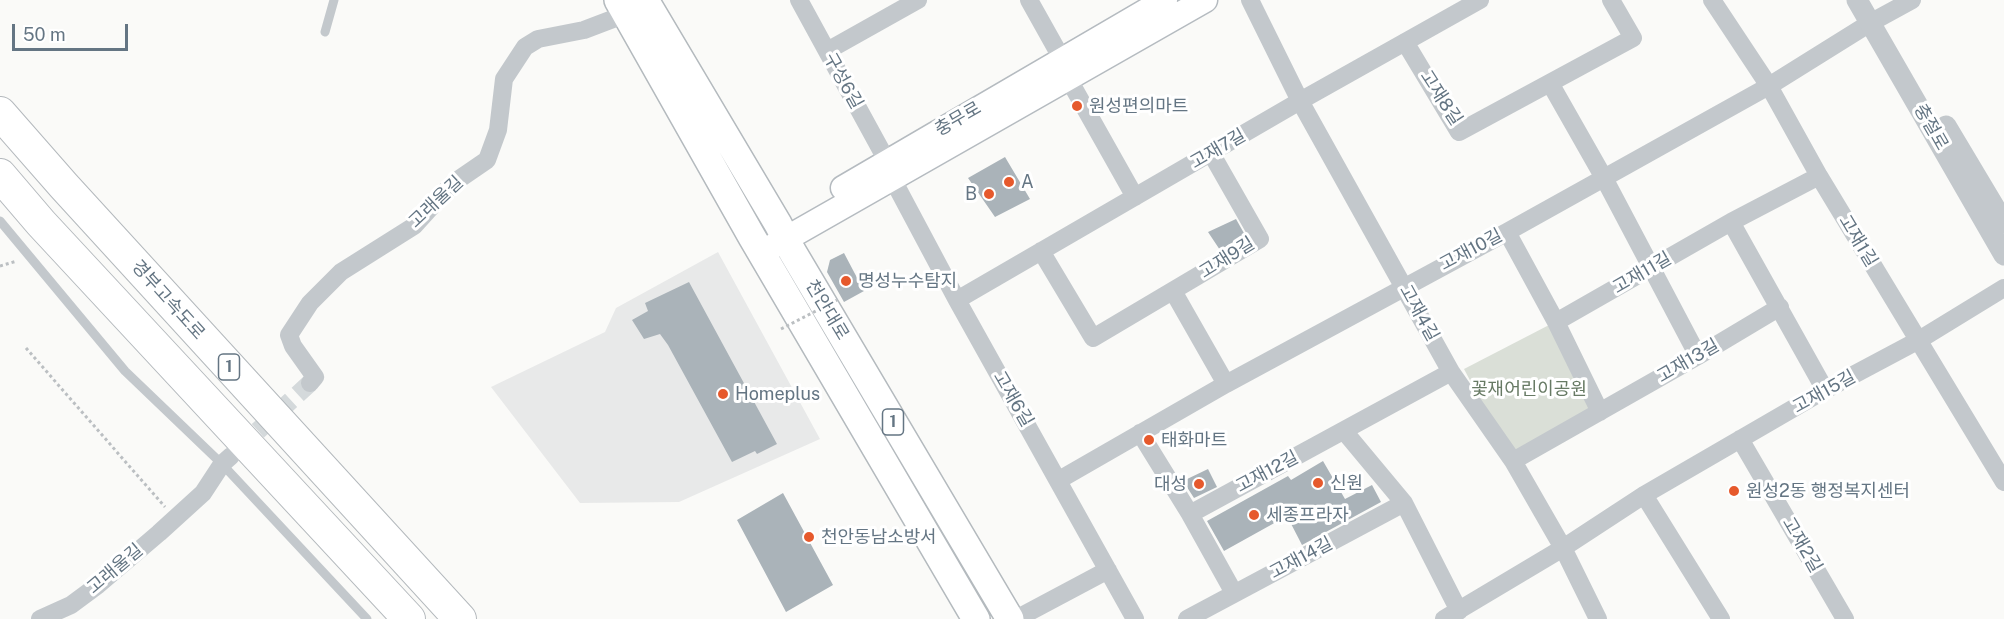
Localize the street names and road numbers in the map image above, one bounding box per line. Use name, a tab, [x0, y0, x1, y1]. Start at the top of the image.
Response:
street label: 구성6길	[819, 49, 867, 113]
street label: 고재8길	[1415, 66, 1467, 130]
street label: 충무로	[931, 97, 985, 141]
street label: 충절로	[1909, 100, 1953, 154]
street label: 고재7길	[1186, 125, 1250, 173]
street label: 고래울길	[404, 172, 468, 232]
street label: 고재1길	[1834, 211, 1882, 271]
street label: 고재10길	[1436, 224, 1506, 276]
street label: 고재9길	[1195, 233, 1259, 283]
street label: 고재11길	[1609, 248, 1675, 298]
street label: 경부고속도로	[127, 256, 209, 344]
street label: 천안대로	[801, 276, 853, 344]
street label: 고재4길	[1395, 281, 1443, 345]
street label: 고재13길	[1653, 335, 1723, 387]
road number: 1	[218, 354, 240, 380]
street label: 고재15길	[1789, 366, 1859, 418]
street label: 고재6길	[988, 367, 1038, 431]
road number: 1	[882, 409, 904, 435]
street label: 고재12길	[1232, 447, 1302, 497]
street label: 고재2길	[1778, 513, 1826, 577]
street label: 고재14길	[1266, 532, 1336, 584]
street label: 고래울길	[83, 539, 147, 599]

